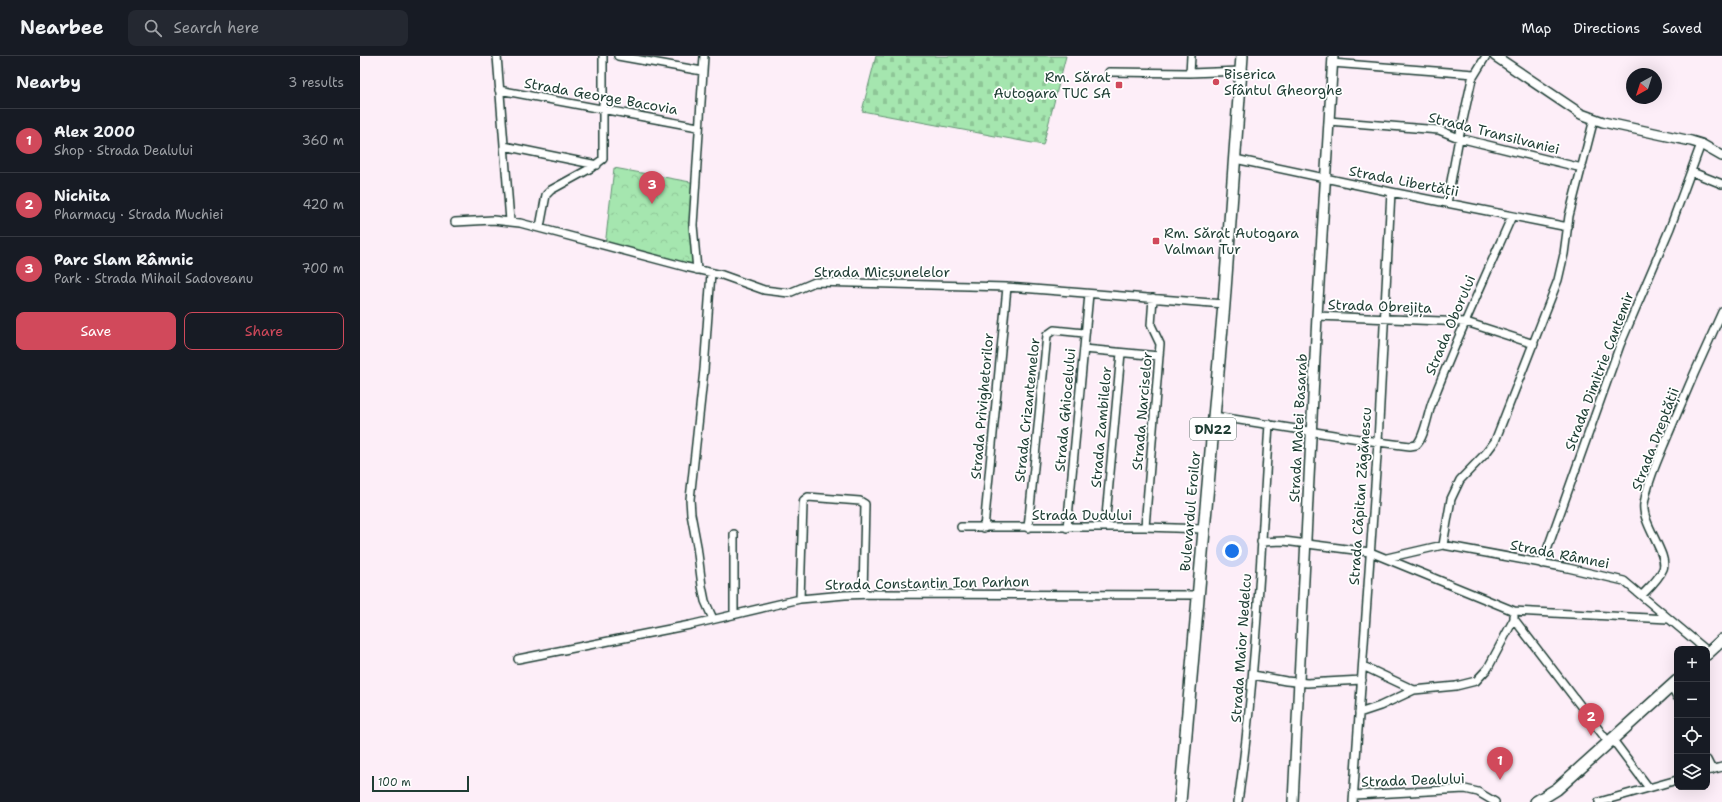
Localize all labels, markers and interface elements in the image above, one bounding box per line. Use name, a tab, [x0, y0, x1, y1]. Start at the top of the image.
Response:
search box	[128, 10, 408, 46]
text: Nearbee	[20, 15, 104, 40]
icon: search	[142, 17, 164, 39]
text: Search here	[174, 18, 259, 38]
text: Map	[1522, 19, 1552, 37]
text: Directions	[1574, 19, 1640, 37]
text: Saved	[1662, 19, 1702, 37]
place label: Biserica Sfântul Gheorghe	[1224, 65, 1343, 99]
place label: Rm. Sărat Autogara TUC SA	[993, 68, 1111, 102]
north arrow	[1626, 68, 1662, 104]
text: Nearby	[16, 71, 81, 93]
text: 3 results	[288, 74, 344, 91]
street label: Strada George Bacovia	[523, 74, 680, 118]
marker: Biserica Sfântul Gheorghe	[1211, 77, 1221, 87]
marker: Rm. Sărat Autogara TUC SA	[1114, 80, 1124, 90]
street label: Strada Transilvaniei	[1426, 108, 1562, 158]
text: Alex 2000	[54, 122, 135, 142]
text: 1	[26, 132, 32, 149]
text: 360 m	[302, 132, 344, 149]
text: Shop · Strada Dealului	[54, 142, 193, 159]
street label: Strada Libertății	[1347, 162, 1460, 201]
pin: 3	[639, 171, 665, 204]
text: Nichita	[54, 186, 110, 206]
text: 2	[24, 196, 34, 213]
text: 420 m	[302, 196, 344, 213]
text: Pharmacy · Strada Muchiei	[54, 206, 223, 223]
place label: Rm. Sărat Autogara Valman Tur	[1164, 224, 1299, 258]
marker: Rm. Sărat Autogara Valman Tur	[1151, 236, 1161, 246]
text: Parc Slam Râmnic	[54, 250, 193, 270]
text: 3	[24, 260, 34, 277]
text: 700 m	[301, 260, 344, 277]
street label: Strada Micșunelelor	[814, 263, 950, 282]
text: Park · Strada Mihail Sadoveanu	[54, 270, 253, 287]
street label: Strada Oborului	[1421, 272, 1479, 378]
street label: Strada Dimitrie Cantemir	[1560, 289, 1638, 453]
street label: Strada Obrejița	[1328, 295, 1433, 318]
button: Save	[16, 312, 176, 350]
button: Share	[184, 312, 344, 350]
street label: Strada Privighetorilor	[967, 332, 997, 480]
street label: Strada Crizantemelor	[1010, 336, 1044, 483]
street label: Strada Ghiocelului	[1051, 347, 1079, 473]
street label: Strada Narciselor	[1128, 351, 1156, 471]
street label: Strada Matei Basarab	[1285, 353, 1311, 503]
street label: Strada Zambilelor	[1087, 365, 1115, 489]
street label: Strada Dreptății	[1627, 385, 1684, 493]
street label: Strada Căpitan Zăgănescu	[1345, 406, 1375, 586]
road number: DN22	[1190, 418, 1236, 440]
street label: Bulevardul Eroilor	[1176, 450, 1204, 572]
street label: Strada Dudului	[1032, 506, 1132, 524]
street label: Strada Râmnei	[1509, 536, 1611, 572]
your location	[1222, 541, 1242, 561]
street label: Strada Constantin Ion Parhon	[825, 572, 1030, 594]
street label: Strada Maior Nedelcu	[1227, 573, 1255, 723]
map controls	[1674, 646, 1710, 790]
button: +	[1674, 646, 1710, 682]
button: −	[1674, 682, 1710, 718]
pin: 2	[1578, 703, 1604, 736]
button: locate	[1674, 718, 1710, 754]
pin: 1	[1487, 747, 1513, 780]
button: layers	[1674, 754, 1710, 790]
street label: Strada Dealului	[1361, 769, 1465, 791]
scale bar	[372, 774, 469, 793]
text: 100 m	[378, 775, 411, 790]

